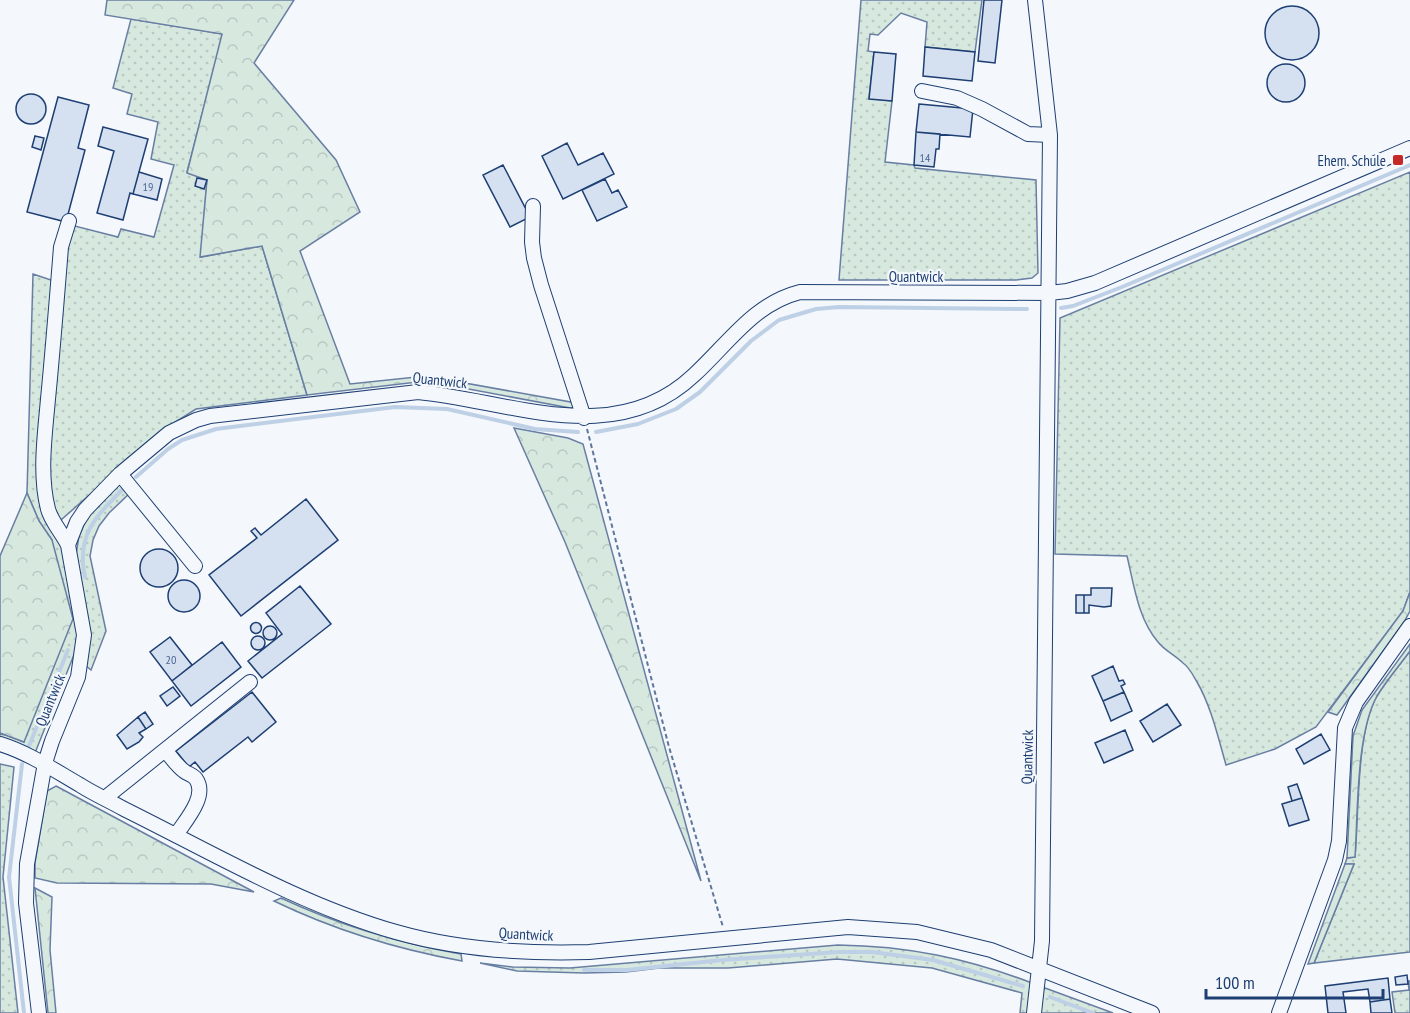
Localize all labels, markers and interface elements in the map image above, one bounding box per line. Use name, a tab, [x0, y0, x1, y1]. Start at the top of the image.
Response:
house number: 14	[920, 150, 931, 165]
place label: Ehem. Schule	[1318, 151, 1386, 170]
marker: Ehem. Schule	[1391, 153, 1405, 167]
house number: 19	[143, 179, 153, 194]
street label: Quantwick	[889, 267, 944, 286]
street label: Quantwick	[412, 368, 468, 392]
house number: 20	[166, 652, 176, 667]
street label: Quantwick	[31, 671, 69, 729]
street label: Quantwick	[1017, 729, 1037, 785]
street label: Quantwick	[498, 923, 554, 945]
scale bar	[1206, 962, 1383, 1000]
text: 100 m	[1215, 971, 1255, 994]

